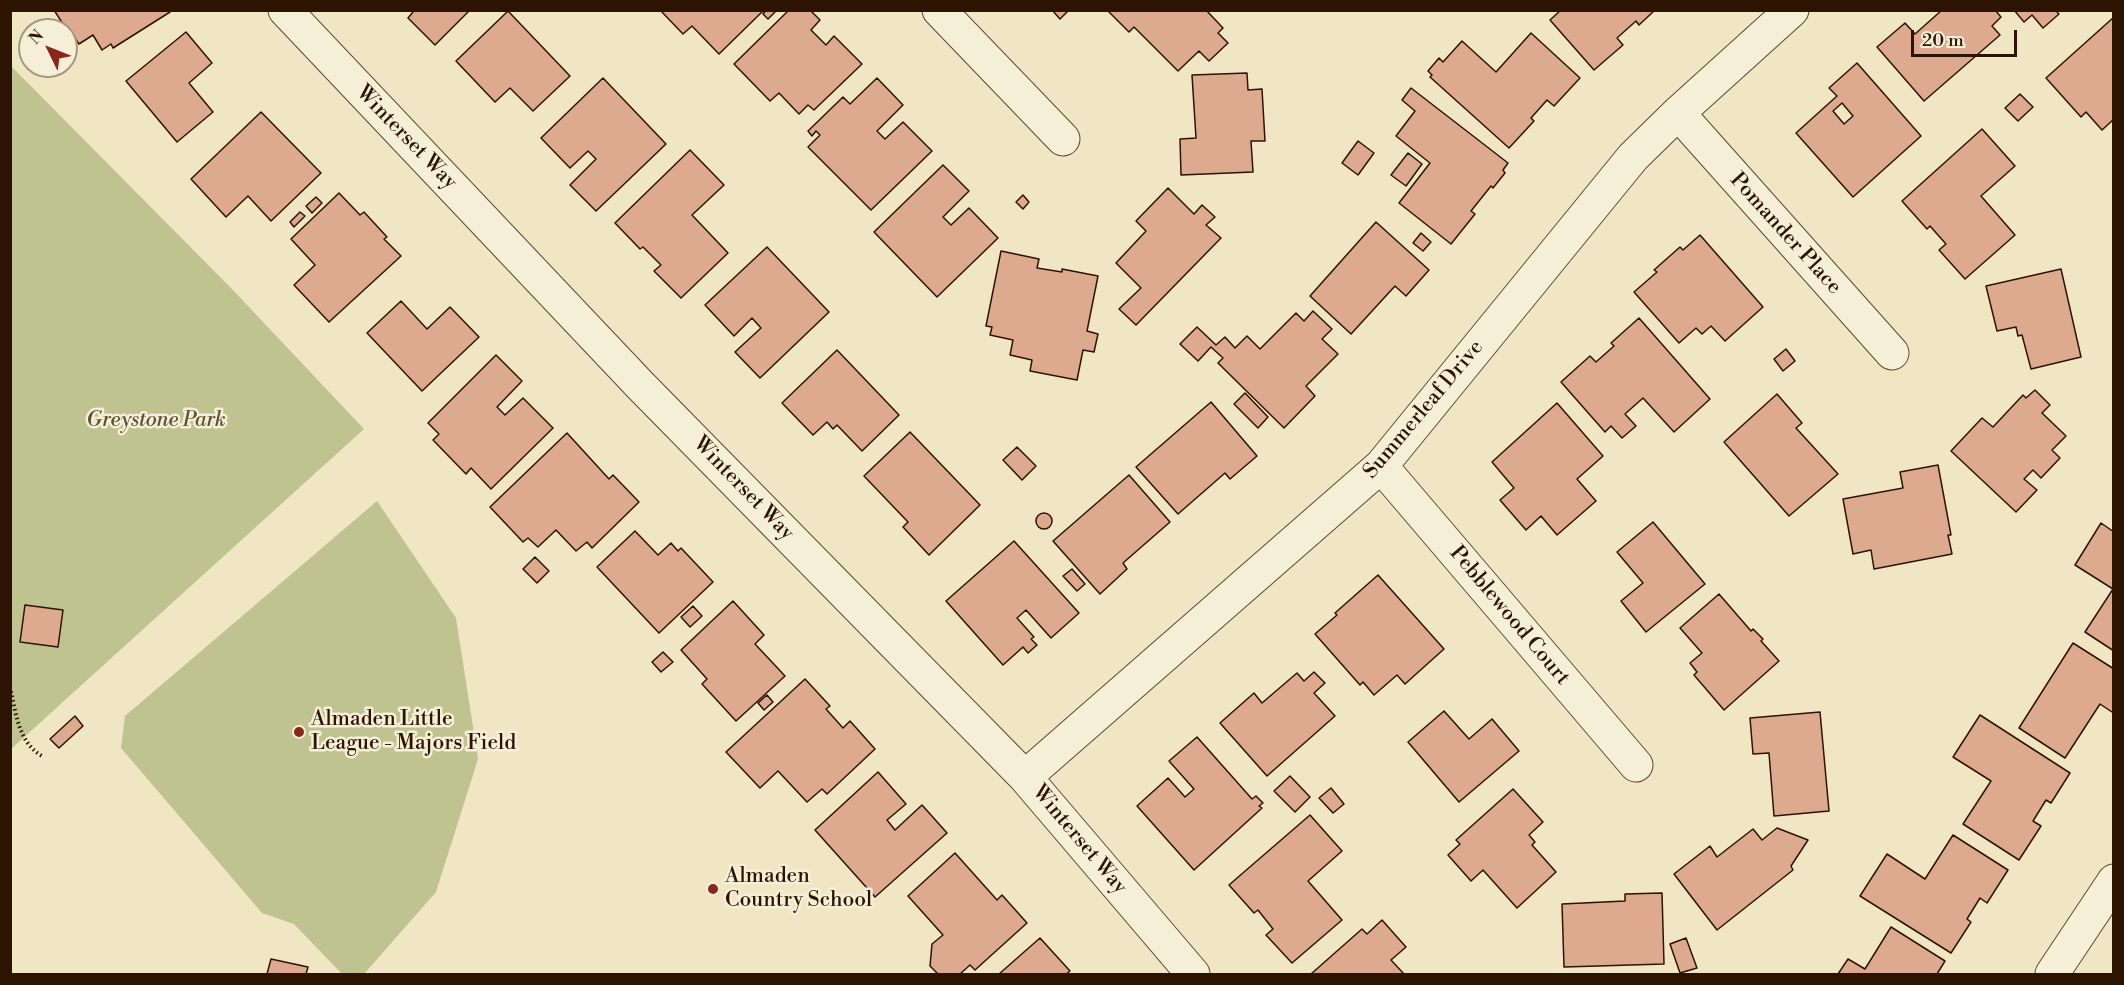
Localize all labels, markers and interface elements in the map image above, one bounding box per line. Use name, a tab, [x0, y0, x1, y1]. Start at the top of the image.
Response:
north arrow	[18, 18, 78, 78]
scale bar	[1914, 18, 2020, 56]
text: N	[25, 26, 48, 49]
text: 20 m	[1922, 29, 1964, 52]
street label: Winterset Way	[350, 81, 462, 195]
street label: Pomander Place	[1724, 168, 1846, 300]
street label: Summerleaf Drive	[1359, 336, 1489, 484]
park label: Greystone Park	[86, 408, 226, 434]
street label: Winterset Way	[687, 432, 799, 546]
street label: Pebblewood Court	[1443, 541, 1575, 691]
place label: Almaden Little League - Majors Field	[311, 707, 516, 757]
marker: Almaden Little League - Majors Field	[292, 725, 306, 739]
street label: Winterset Way	[1026, 780, 1132, 900]
place label: Almaden Country School	[725, 864, 872, 914]
marker: Almaden Country School	[706, 882, 720, 896]

